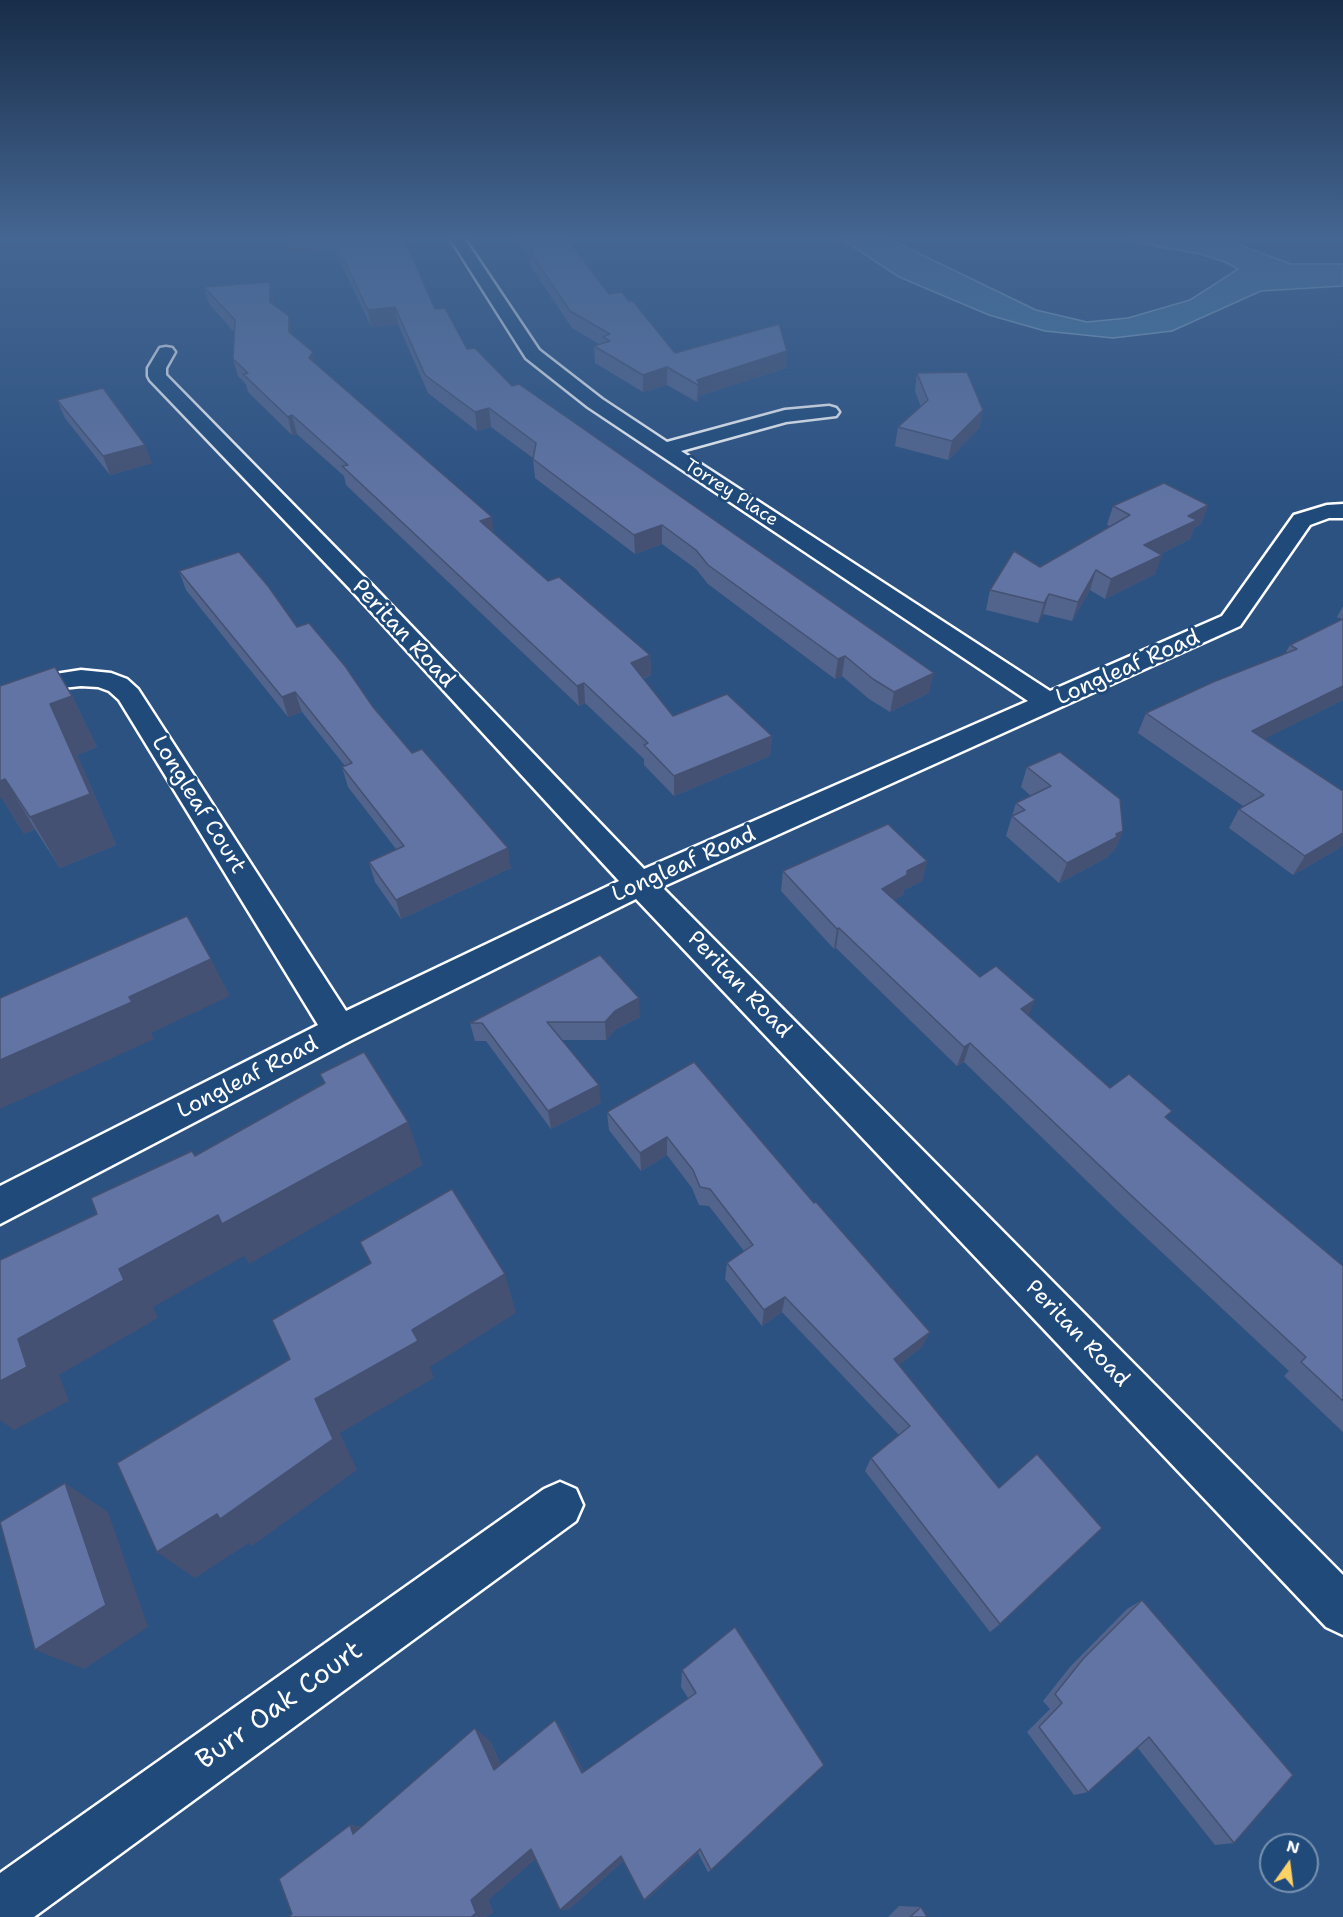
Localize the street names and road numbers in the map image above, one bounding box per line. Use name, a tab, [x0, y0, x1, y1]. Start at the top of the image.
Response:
street label: Torrey Place	[680, 455, 782, 531]
street label: Peritan Road	[346, 574, 460, 694]
street label: Longleaf Road	[1052, 625, 1204, 711]
street label: Longleaf Court	[145, 731, 251, 879]
street label: Longleaf Road	[608, 822, 760, 908]
street label: Peritan Road	[681, 926, 797, 1044]
street label: Longleaf Road	[173, 1031, 323, 1125]
street label: Peritan Road	[1019, 1275, 1135, 1393]
street label: Burr Oak Court	[191, 1635, 369, 1777]

